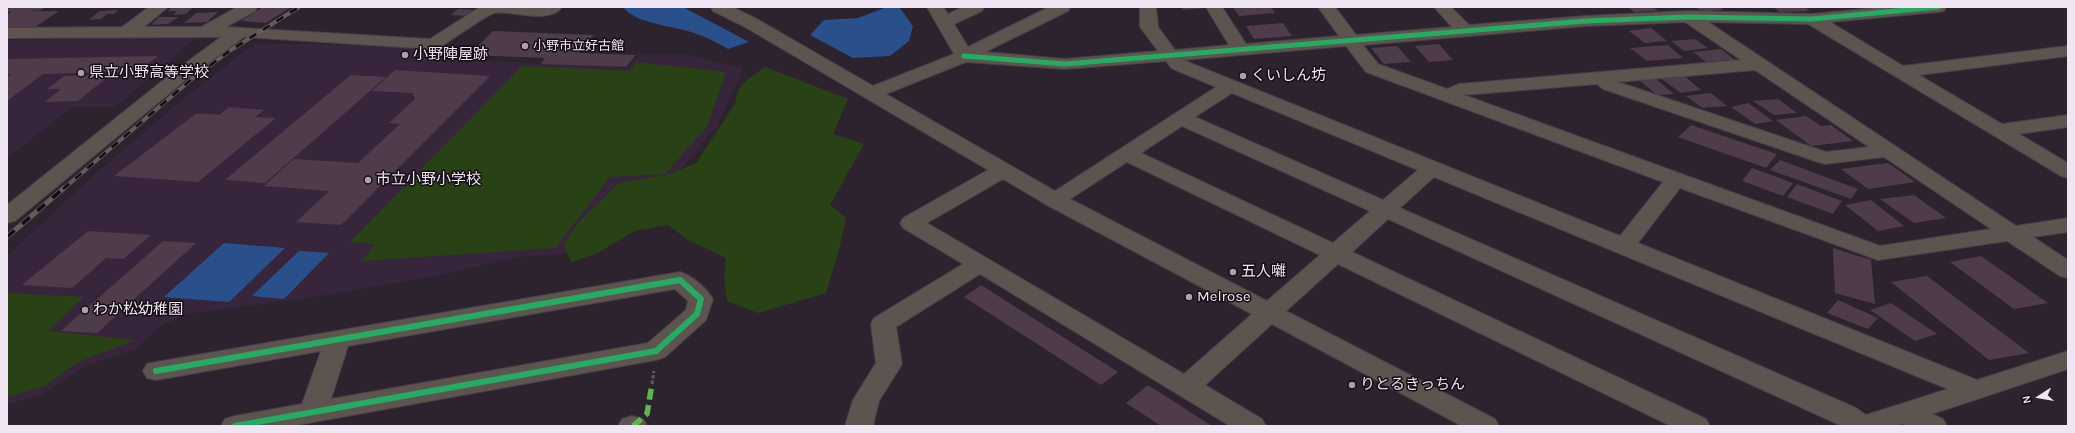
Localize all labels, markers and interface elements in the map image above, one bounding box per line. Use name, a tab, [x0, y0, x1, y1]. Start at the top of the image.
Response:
place label: 小野市立好古館	[533, 38, 624, 54]
marker: 小野市立好古館	[520, 41, 530, 51]
place label: 小野陣屋跡	[413, 46, 488, 64]
marker: 小野陣屋跡	[400, 50, 410, 60]
place label: 県立小野高等学校	[89, 64, 209, 82]
place label: くいしん坊	[1251, 67, 1326, 85]
marker: 県立小野高等学校	[76, 68, 86, 78]
marker: くいしん坊	[1238, 71, 1248, 81]
place label: 市立小野小学校	[376, 171, 481, 189]
marker: 市立小野小学校	[363, 175, 373, 185]
place label: 五人囃	[1241, 263, 1286, 281]
marker: 五人囃	[1228, 267, 1238, 277]
place label: Melrose	[1197, 288, 1251, 306]
marker: Melrose	[1184, 292, 1194, 302]
place label: わか松幼稚園	[93, 301, 183, 319]
marker: わか松幼稚園	[80, 305, 90, 315]
place label: りとるきっちん	[1360, 376, 1465, 394]
north arrow	[2019, 377, 2059, 417]
marker: りとるきっちん	[1347, 380, 1357, 390]
text: N	[2020, 394, 2034, 405]

